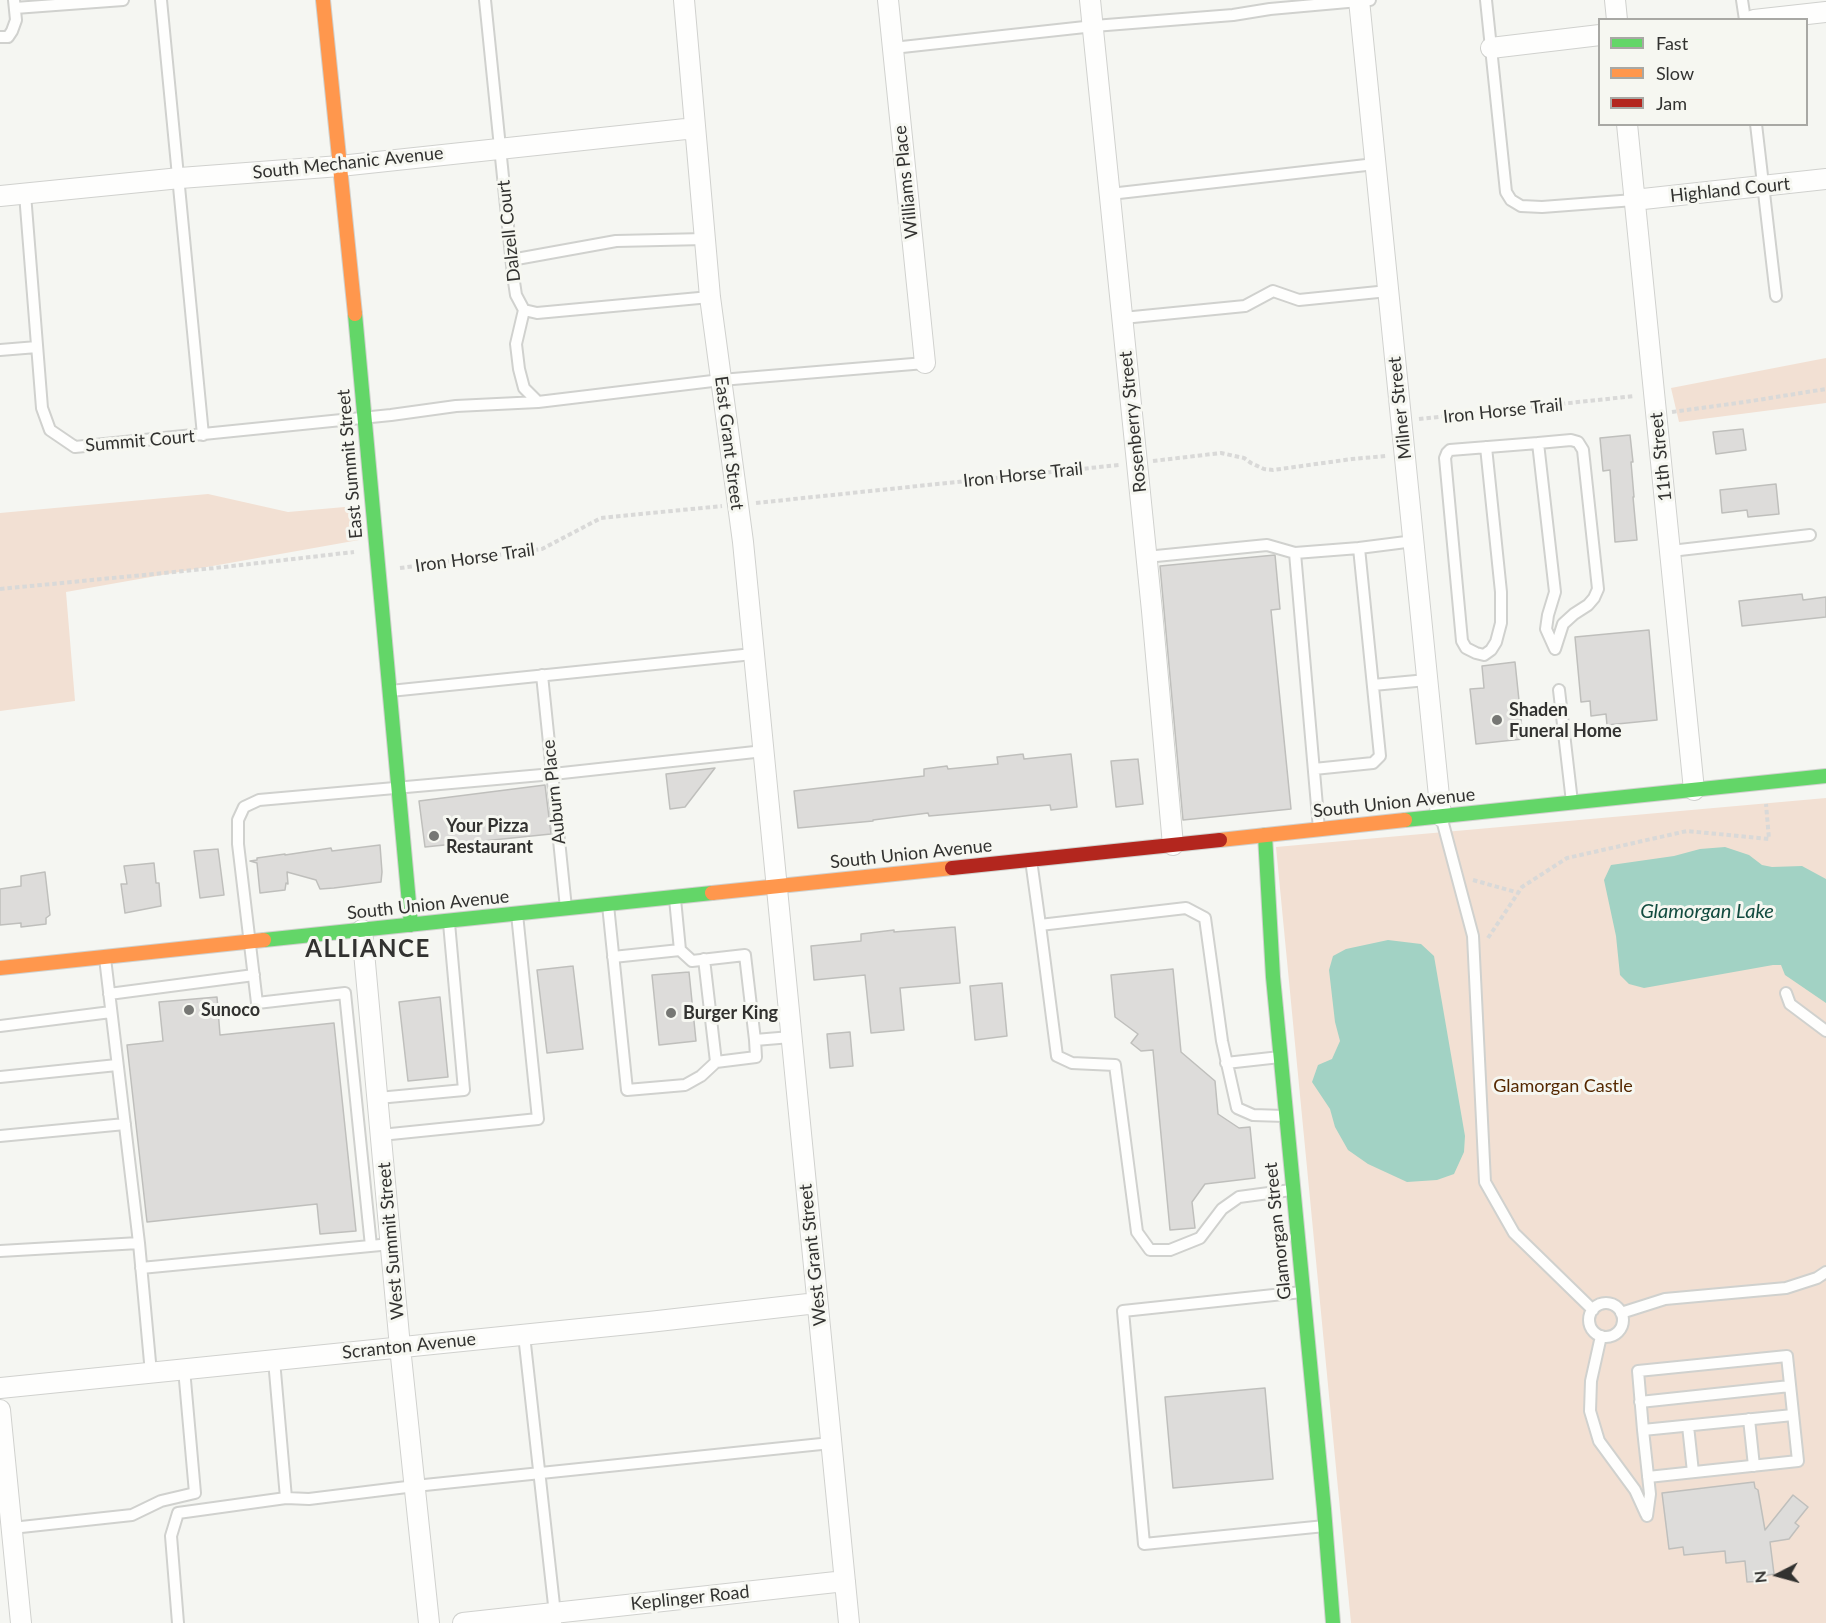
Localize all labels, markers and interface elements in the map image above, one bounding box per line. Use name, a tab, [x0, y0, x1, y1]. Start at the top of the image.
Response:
legend	[1598, 18, 1808, 126]
text: Fast	[1656, 32, 1688, 54]
text: Slow	[1656, 62, 1694, 84]
text: Jam	[1656, 92, 1687, 114]
street label: Williams Place	[889, 124, 923, 240]
street label: South Mechanic Avenue	[252, 142, 444, 184]
street label: Highland Court	[1669, 173, 1791, 207]
street label: Dalzell Court	[493, 179, 525, 283]
street label: Rosenberry Street	[1115, 350, 1151, 494]
street label: Milner Street	[1384, 356, 1416, 460]
street label: East Grant Street	[710, 375, 748, 511]
street label: East Summit Street	[333, 388, 367, 540]
street label: Iron Horse Trail	[1442, 394, 1564, 428]
street label: 11th Street	[1646, 411, 1676, 503]
street label: Summit Court	[84, 425, 196, 457]
street label: Iron Horse Trail	[962, 458, 1084, 492]
street label: Iron Horse Trail	[414, 539, 536, 577]
place label: Shaden Funeral Home	[1509, 699, 1622, 742]
marker: Shaden Funeral Home	[1490, 713, 1504, 727]
street label: Auburn Place	[538, 739, 570, 845]
street label: South Union Avenue	[1312, 784, 1476, 822]
place label: Your Pizza Restaurant	[446, 815, 533, 858]
marker: Your Pizza Restaurant	[427, 829, 441, 843]
street label: South Union Avenue	[829, 835, 993, 873]
street label: South Union Avenue	[346, 886, 510, 924]
water label: Glamorgan Lake	[1640, 900, 1774, 924]
district label: ALLIANCE	[305, 935, 431, 963]
place label: Sunoco	[201, 999, 260, 1021]
place label: Burger King	[683, 1002, 778, 1024]
marker: Sunoco	[182, 1003, 196, 1017]
marker: Burger King	[664, 1006, 678, 1020]
park label: Glamorgan Castle	[1493, 1075, 1633, 1097]
street label: West Summit Street	[373, 1161, 409, 1321]
street label: Glamorgan Street	[1260, 1161, 1296, 1301]
street label: West Grant Street	[795, 1183, 831, 1327]
street label: Scranton Avenue	[341, 1328, 477, 1364]
north arrow	[1748, 1545, 1808, 1605]
text: N	[1750, 1570, 1770, 1584]
street label: Keplinger Road	[630, 1581, 750, 1615]

